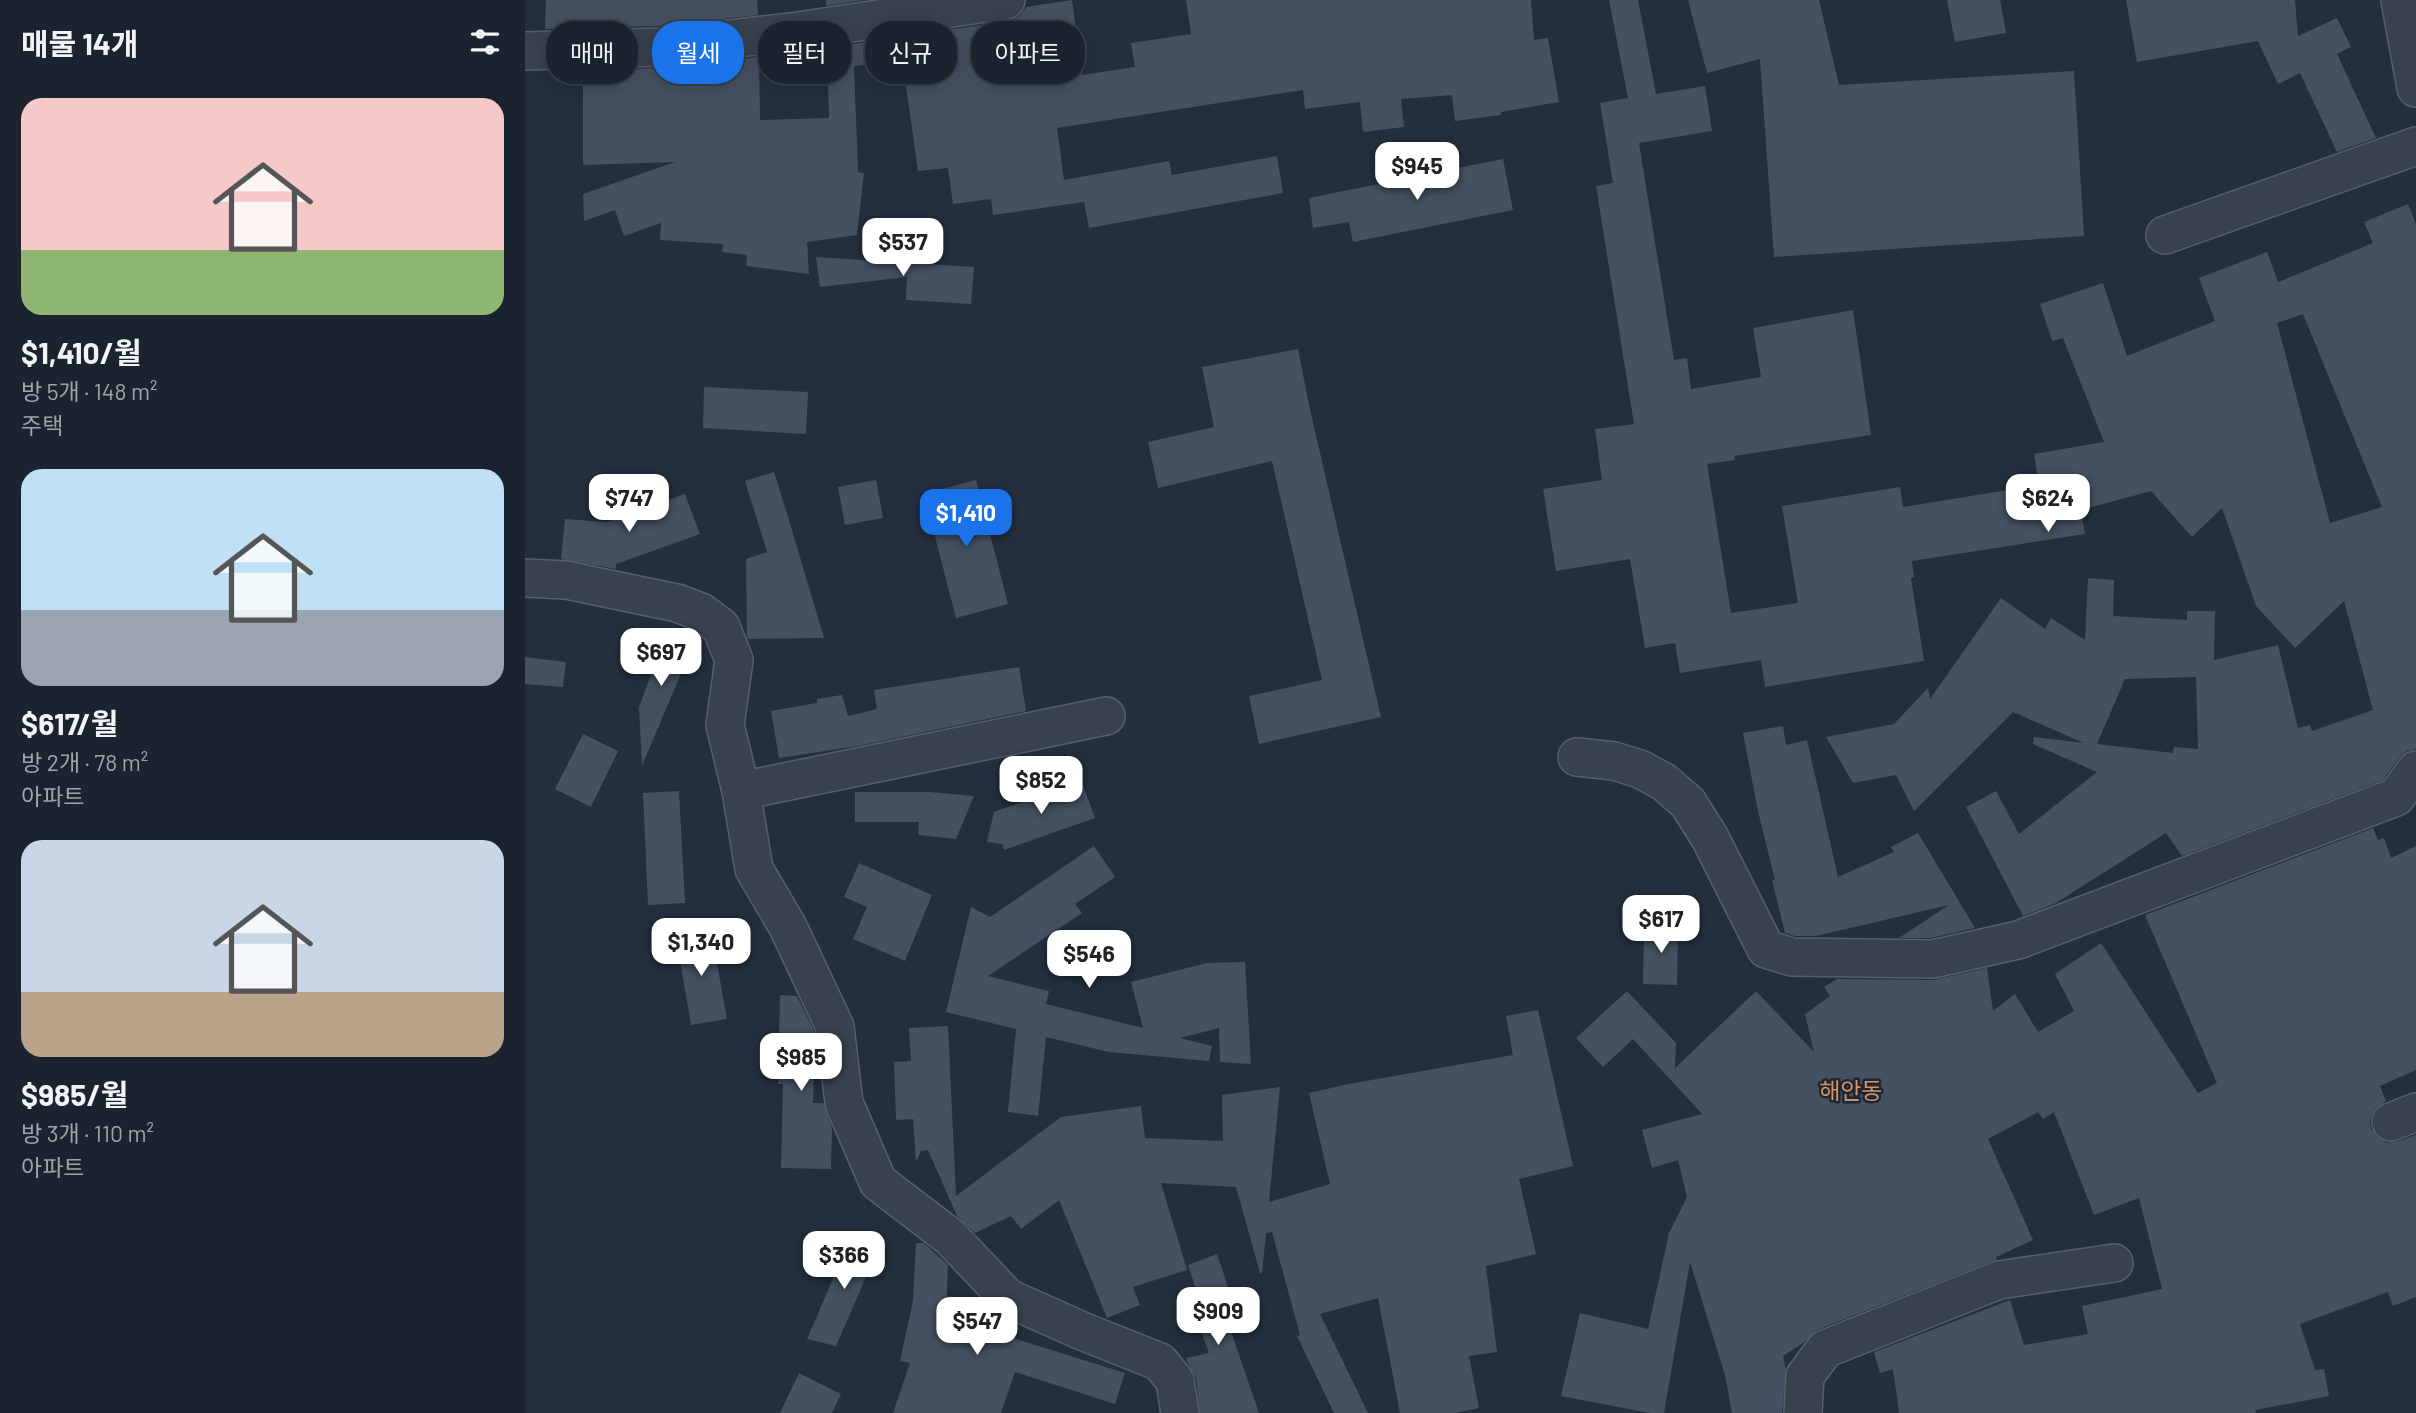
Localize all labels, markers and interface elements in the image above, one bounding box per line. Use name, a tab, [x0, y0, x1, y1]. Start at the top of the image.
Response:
chip: 매매	[546, 21, 638, 84]
chip: 월세	[652, 21, 744, 84]
chip: 필터	[758, 21, 851, 84]
chip: 신규	[865, 21, 957, 84]
chip: 아파트	[971, 21, 1085, 84]
icon: filters	[466, 23, 504, 61]
text: 매물 14개	[21, 25, 139, 61]
pin: $945	[1376, 142, 1458, 202]
icon: home	[200, 144, 326, 270]
text: $945	[1391, 151, 1443, 179]
pin: $537	[862, 218, 944, 278]
text: $537	[878, 227, 928, 255]
text: $1,410/월	[21, 334, 142, 370]
text: 방 5개 · 148 m²	[21, 377, 158, 405]
text: 주택	[21, 411, 63, 439]
pin: $747	[588, 475, 670, 534]
pin: $624	[2007, 475, 2089, 534]
text: $747	[605, 483, 653, 511]
text: $624	[2022, 483, 2074, 511]
pin: $1,410	[909, 490, 1023, 549]
text: $1,410	[936, 498, 996, 526]
icon: home	[200, 515, 326, 641]
pin: $697	[620, 628, 702, 688]
text: $697	[636, 637, 686, 665]
text: $617/월	[21, 705, 118, 741]
text: 방 2개 · 78 m²	[21, 748, 148, 776]
pin: $852	[1000, 756, 1082, 816]
text: $852	[1016, 765, 1066, 793]
text: 아파트	[21, 782, 84, 810]
icon: home	[200, 886, 326, 1012]
pin: $617	[1620, 895, 1702, 955]
text: $617	[1639, 904, 1683, 932]
pin: $1,340	[644, 918, 758, 978]
text: $1,340	[668, 927, 734, 955]
pin: $546	[1048, 930, 1130, 990]
text: $546	[1063, 939, 1115, 967]
pin: $985	[760, 1034, 842, 1093]
text: $985	[776, 1042, 826, 1070]
text: $985/월	[21, 1076, 128, 1112]
district label: 해안동	[1819, 1076, 1883, 1104]
text: 방 3개 · 110 m²	[21, 1119, 154, 1147]
text: 아파트	[21, 1153, 84, 1181]
pin: $366	[803, 1232, 885, 1291]
text: $366	[819, 1240, 869, 1268]
pin: $909	[1177, 1288, 1259, 1347]
text: $909	[1193, 1296, 1243, 1324]
pin: $547	[936, 1298, 1018, 1357]
text: $547	[952, 1306, 1002, 1334]

